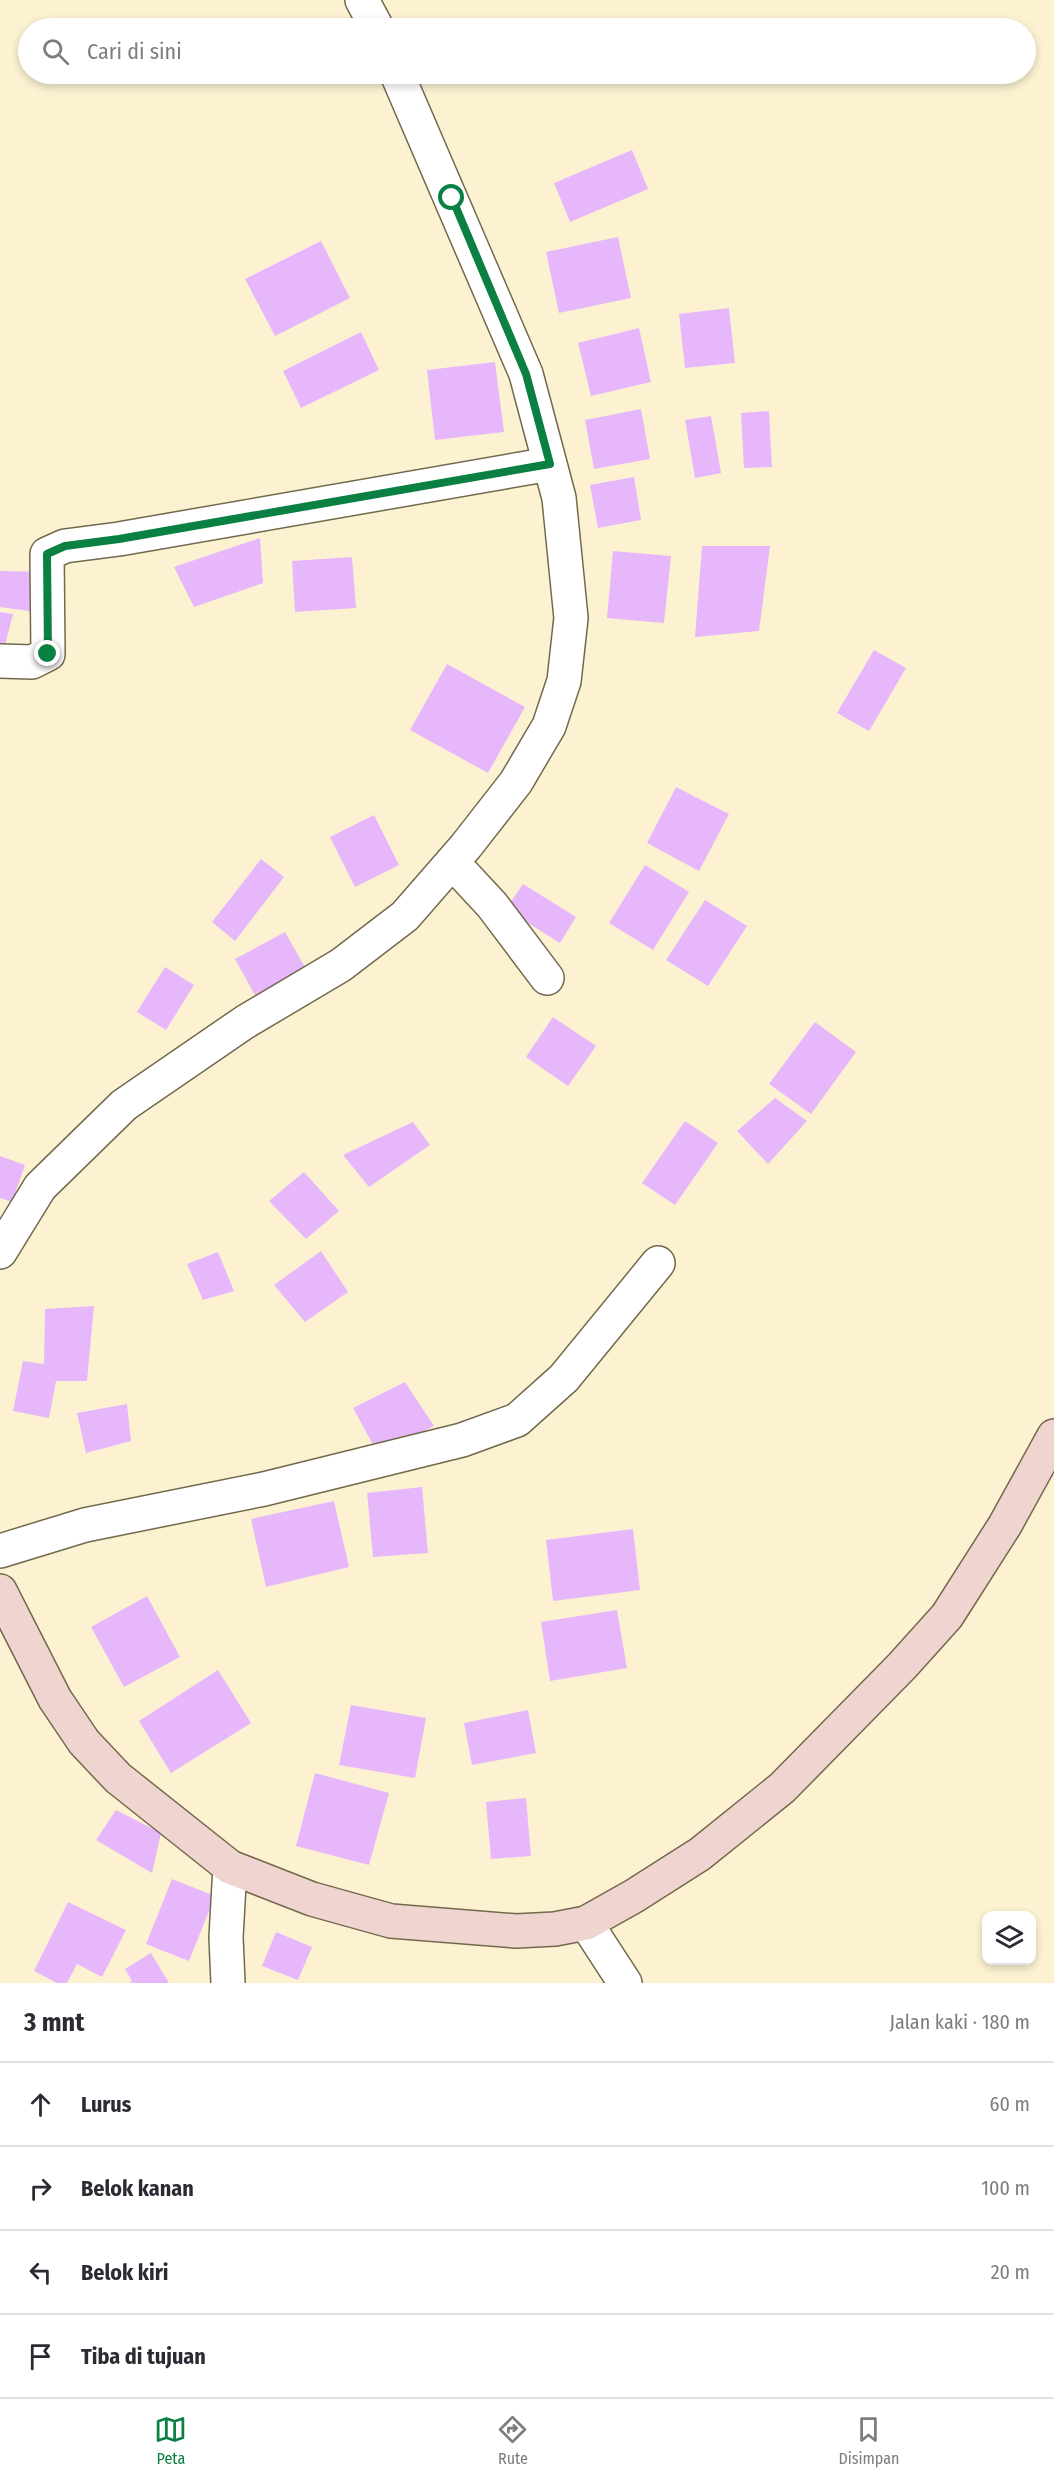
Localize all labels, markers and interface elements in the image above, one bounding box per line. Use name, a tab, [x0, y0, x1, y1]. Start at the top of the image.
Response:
search box	[18, 18, 1036, 84]
icon: search	[39, 35, 72, 68]
text: Cari di sini	[87, 38, 182, 65]
route start	[438, 184, 464, 210]
route end	[34, 640, 60, 666]
map controls	[982, 1911, 1036, 1965]
button: layers	[982, 1911, 1036, 1965]
text: 3 mnt	[24, 2007, 84, 2038]
text: Jalan kaki · 180 m	[890, 2010, 1030, 2034]
icon: ahead	[24, 2088, 57, 2121]
text: Lurus	[81, 2091, 131, 2118]
text: 60 m	[990, 2092, 1030, 2116]
icon: right	[24, 2172, 57, 2205]
text: Belok kanan	[81, 2175, 194, 2202]
text: 100 m	[981, 2176, 1030, 2200]
icon: left	[24, 2256, 57, 2289]
text: Belok kiri	[81, 2259, 169, 2286]
text: 20 m	[991, 2260, 1030, 2284]
icon: arrive	[24, 2340, 57, 2373]
text: Tiba di tujuan	[81, 2343, 206, 2370]
tab: Peta	[154, 2413, 187, 2468]
tab: Rute	[496, 2413, 529, 2468]
tab: Disimpan	[838, 2413, 900, 2468]

